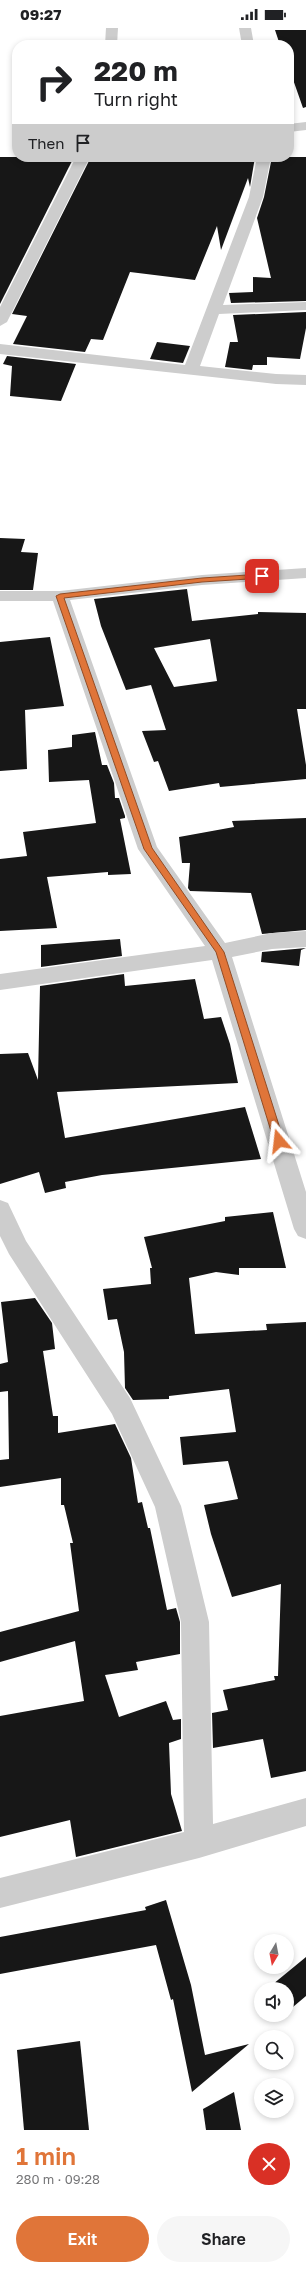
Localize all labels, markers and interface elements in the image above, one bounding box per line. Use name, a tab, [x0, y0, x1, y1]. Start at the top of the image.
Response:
text: 09:27	[20, 5, 61, 23]
text: 220 m	[94, 54, 178, 87]
icon: right	[28, 56, 80, 108]
text: Turn right	[94, 88, 178, 110]
icon: arrive	[72, 132, 94, 154]
text: Then	[28, 134, 64, 152]
pin	[245, 559, 279, 593]
icon: arrive	[251, 565, 273, 587]
position arrow	[258, 1120, 300, 1162]
north arrow	[254, 1934, 294, 1974]
map controls	[254, 1934, 294, 2118]
button: sound	[254, 1982, 294, 2022]
button: search	[254, 2030, 294, 2070]
button: layers	[254, 2078, 294, 2118]
text: 1 min	[16, 2141, 76, 2170]
button: close	[248, 2143, 290, 2185]
text: 280 m · 09:28	[16, 2171, 100, 2187]
button: Exit	[16, 2216, 149, 2262]
button: Share	[157, 2216, 290, 2262]

